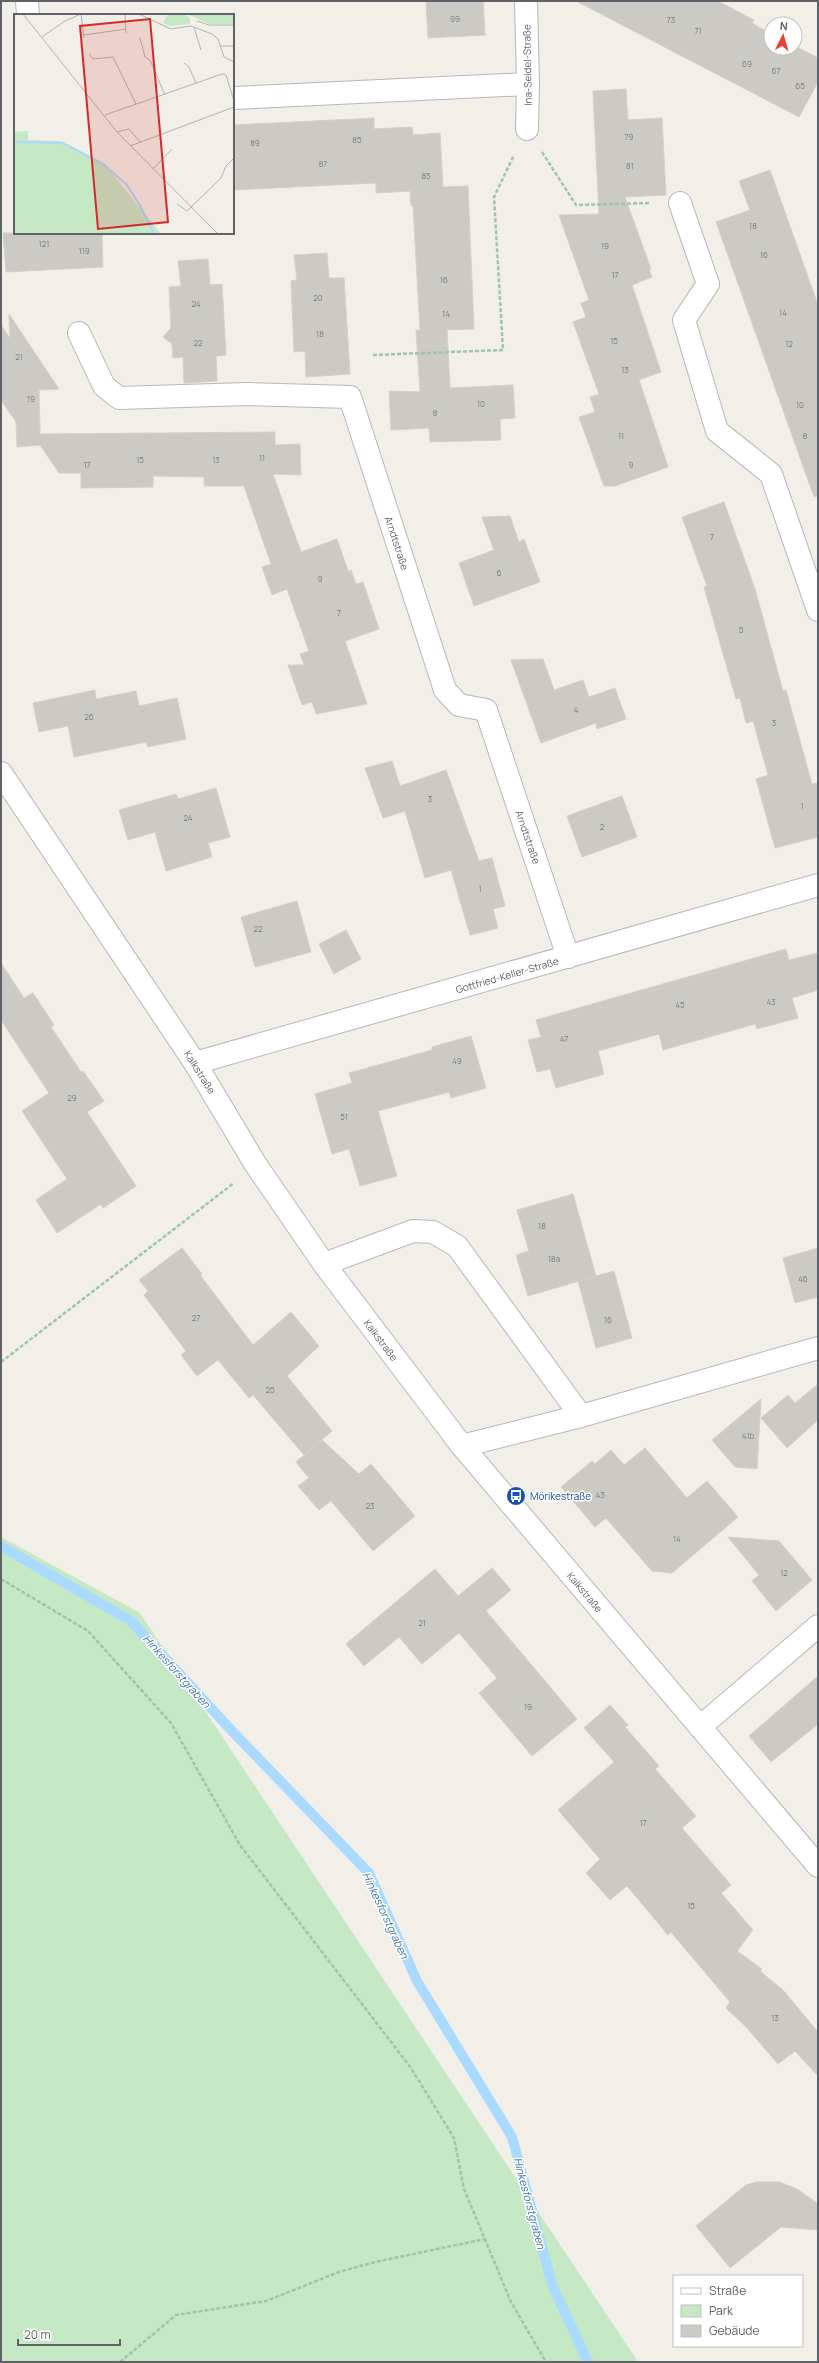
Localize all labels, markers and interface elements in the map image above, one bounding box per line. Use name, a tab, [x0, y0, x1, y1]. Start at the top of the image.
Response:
house number: 99	[450, 13, 460, 24]
inset map	[14, 14, 234, 234]
house number: 73	[667, 14, 675, 25]
north arrow	[763, 16, 803, 56]
text: N	[779, 18, 789, 33]
street label: Ina-Seidel-Straße	[519, 24, 535, 106]
house number: 71	[694, 25, 702, 36]
house number: 69	[742, 58, 752, 69]
house number: 67	[772, 65, 780, 76]
house number: 65	[795, 80, 805, 91]
house number: 79	[625, 131, 634, 142]
house number: 85	[352, 134, 362, 145]
house number: 89	[250, 137, 260, 148]
house number: 87	[319, 158, 327, 169]
house number: 81	[626, 160, 634, 171]
house number: 83	[421, 170, 431, 181]
house number: 18	[749, 220, 757, 231]
house number: 121	[39, 238, 49, 249]
house number: 19	[601, 240, 609, 251]
house number: 119	[78, 245, 90, 256]
house number: 16	[760, 249, 768, 260]
house number: 17	[611, 269, 619, 280]
house number: 16	[440, 274, 448, 285]
house number: 20	[313, 292, 323, 303]
house number: 24	[191, 298, 201, 309]
house number: 14	[779, 307, 787, 318]
house number: 14	[442, 308, 450, 319]
house number: 18	[316, 328, 324, 339]
house number: 15	[610, 335, 618, 346]
house number: 22	[193, 337, 203, 348]
house number: 12	[785, 338, 793, 349]
house number: 21	[15, 351, 23, 362]
house number: 13	[621, 364, 629, 375]
house number: 19	[27, 393, 35, 404]
house number: 10	[477, 398, 485, 409]
house number: 10	[796, 399, 804, 410]
house number: 8	[433, 407, 438, 418]
house number: 11	[618, 430, 624, 441]
house number: 8	[803, 430, 808, 441]
house number: 11	[259, 452, 265, 463]
house number: 15	[136, 454, 144, 465]
house number: 13	[212, 454, 220, 465]
house number: 17	[83, 459, 91, 470]
house number: 9	[629, 459, 634, 470]
street label: Arndtstraße	[382, 514, 412, 572]
house number: 7	[710, 531, 714, 542]
house number: 6	[497, 567, 502, 578]
house number: 9	[318, 573, 323, 584]
house number: 7	[337, 607, 341, 618]
house number: 5	[739, 624, 744, 635]
house number: 4	[574, 704, 579, 715]
house number: 26	[84, 711, 94, 722]
house number: 3	[772, 717, 776, 728]
house number: 3	[428, 793, 432, 804]
house number: 1	[800, 800, 804, 811]
street label: Arndtstraße	[512, 808, 544, 866]
house number: 24	[183, 812, 193, 823]
house number: 2	[600, 821, 605, 832]
house number: 1	[478, 883, 482, 894]
house number: 22	[253, 923, 263, 934]
street label: Gottfried-Keller-Straße	[454, 954, 560, 996]
house number: 43	[766, 996, 776, 1007]
house number: 45	[675, 999, 685, 1010]
house number: 47	[560, 1033, 568, 1044]
street label: Kalkstraße	[181, 1048, 219, 1097]
house number: 49	[452, 1055, 462, 1066]
house number: 29	[67, 1092, 77, 1103]
house number: 51	[340, 1111, 348, 1122]
house number: 18	[538, 1220, 546, 1231]
house number: 18a	[548, 1253, 560, 1264]
house number: 46	[798, 1273, 808, 1284]
house number: 27	[192, 1312, 200, 1323]
house number: 16	[604, 1314, 612, 1325]
street label: Kalkstraße	[361, 1316, 401, 1364]
house number: 25	[265, 1384, 275, 1395]
house number: 41b	[742, 1430, 755, 1441]
bus stop icon: Mörikestraße	[505, 1485, 527, 1507]
place label: Mörikestraße	[530, 1489, 591, 1503]
house number: 43	[595, 1489, 605, 1500]
house number: 23	[366, 1500, 374, 1511]
house number: 14	[673, 1533, 681, 1544]
house number: 12	[780, 1567, 788, 1578]
street label: Kalkstraße	[564, 1569, 606, 1615]
house number: 21	[418, 1617, 426, 1628]
water label: Hinkesforstgraben	[140, 1631, 214, 1711]
house number: 19	[524, 1701, 532, 1712]
house number: 17	[639, 1817, 647, 1828]
water label: Hinkesforstgraben	[359, 1869, 413, 1961]
house number: 15	[687, 1900, 695, 1911]
house number: 13	[771, 2012, 779, 2023]
water label: Hinkesforstgraben	[511, 2156, 550, 2251]
legend	[673, 2275, 803, 2347]
text: Straße	[709, 2282, 746, 2299]
text: Park	[709, 2302, 734, 2319]
scale bar	[18, 2321, 120, 2347]
text: Gebäude	[709, 2322, 760, 2339]
text: 20 m	[24, 2326, 51, 2343]

